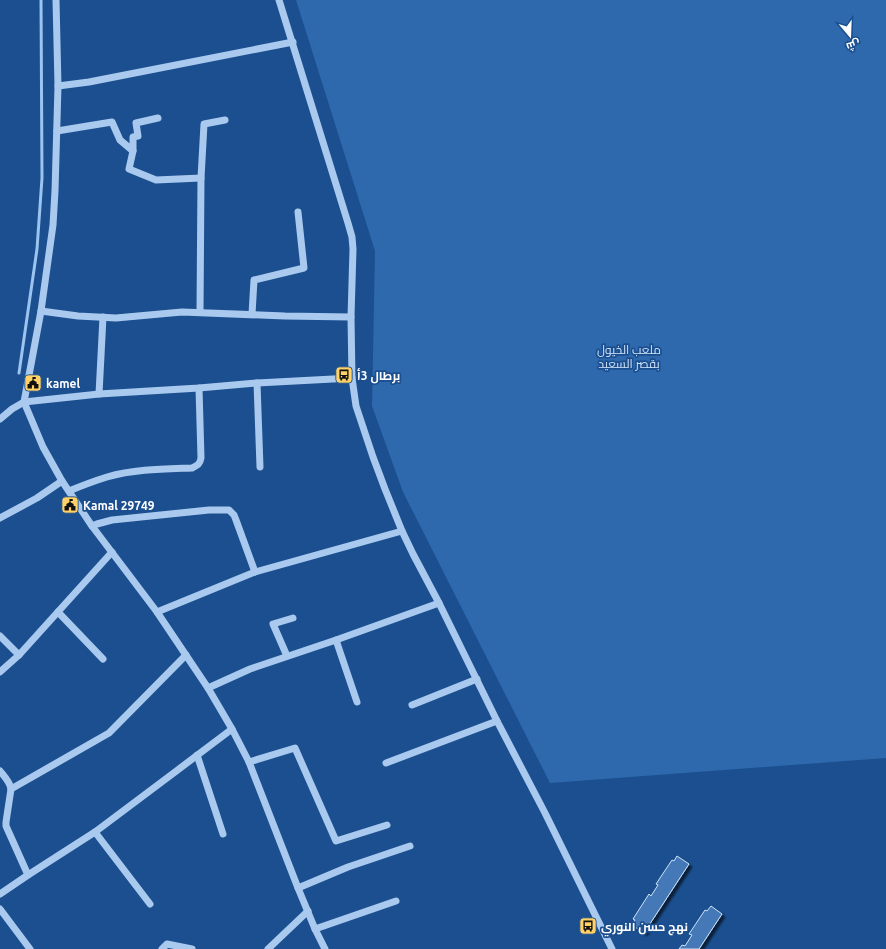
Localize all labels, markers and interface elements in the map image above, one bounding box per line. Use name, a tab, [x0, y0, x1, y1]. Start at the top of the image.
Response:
north arrow	[830, 16, 870, 56]
text: ش	[844, 37, 862, 53]
park label: ملعب الخيول بقصر السعيد	[597, 343, 661, 371]
bus stop icon: برطال 3أ	[334, 365, 354, 385]
place label: برطال 3أ	[357, 368, 400, 384]
public building icon: kamel	[23, 373, 43, 393]
place label: kamel	[46, 377, 80, 390]
public building icon: Kamal 29749	[60, 495, 80, 515]
place label: Kamal 29749	[83, 499, 155, 512]
bus stop icon: نهج حسن النوري	[578, 916, 598, 936]
place label: نهج حسن النوري	[601, 920, 688, 937]

